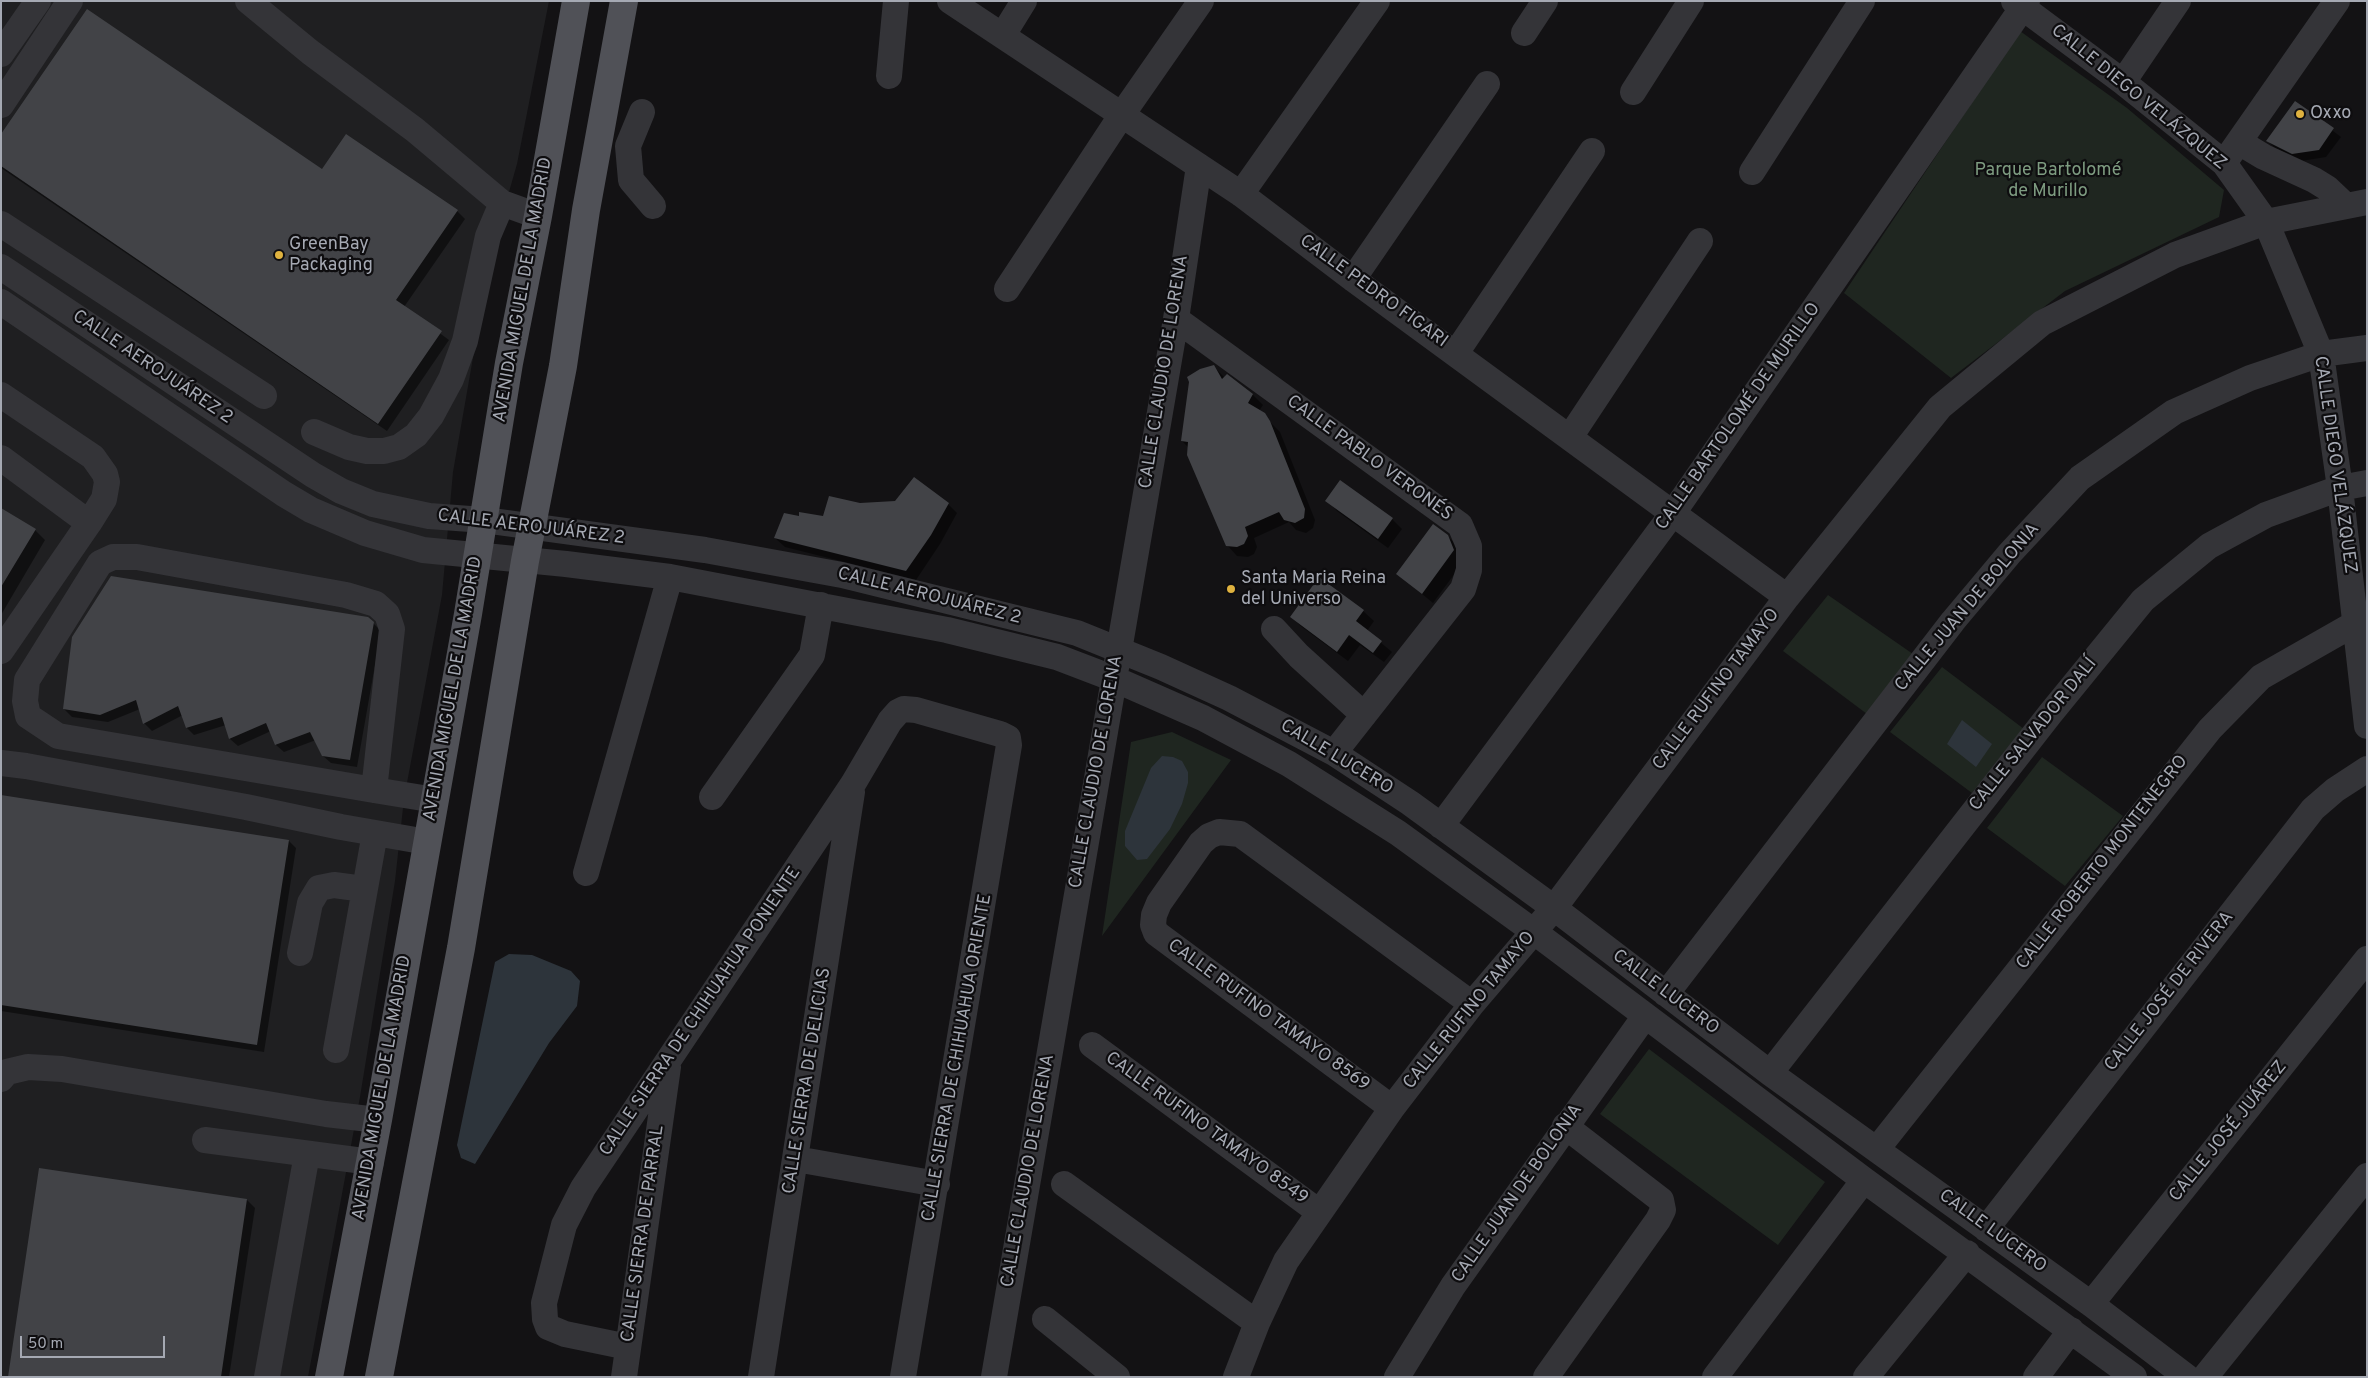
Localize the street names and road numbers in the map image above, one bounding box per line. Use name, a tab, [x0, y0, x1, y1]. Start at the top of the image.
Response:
street label: CALLE DIEGO VELÁZQUEZ	[2046, 21, 2230, 175]
street label: AVENIDA MIGUEL DE LA MADRID	[490, 156, 558, 424]
street label: CALLE PEDRO FIGARI	[1295, 231, 1451, 353]
street label: CALLE CLAUDIO DE LORENA	[1136, 254, 1194, 490]
street label: CALLE BARTOLOMÉ DE MURILLO	[1652, 299, 1826, 535]
street label: CALLE AEROJUÁREZ 2	[68, 306, 236, 430]
street label: CALLE DIEGO VELÁZQUEZ	[2308, 355, 2360, 575]
street label: CALLE PABLO VERONÉS	[1282, 392, 1456, 526]
street label: CALLE AEROJUÁREZ 2	[436, 506, 626, 550]
street label: CALLE JUAN DE BOLONIA	[1891, 519, 2045, 697]
street label: AVENIDA MIGUEL DE LA MADRID	[420, 555, 488, 823]
street label: CALLE AEROJUÁREZ 2	[835, 564, 1023, 630]
street label: CALLE RUFINO TAMAYO	[1649, 605, 1785, 775]
street label: CALLE CLAUDIO DE LORENA	[1066, 654, 1128, 890]
street label: CALLE SALVADOR DALÍ	[1966, 654, 2102, 816]
street label: CALLE LUCERO	[1276, 716, 1396, 800]
street label: CALLE ROBERTO MONTENEGRO	[2013, 752, 2193, 974]
street label: CALLE SIERRA DE CHIHUAHUA PONIENTE	[596, 863, 806, 1161]
street label: CALLE SIERRA DE CHIHUAHUA ORIENTE	[919, 892, 997, 1224]
street label: CALLE JOSÉ DE RIVERA	[2101, 908, 2239, 1076]
street label: CALLE RUFINO TAMAYO	[1400, 928, 1540, 1094]
street label: CALLE RUFINO TAMAYO 8569	[1163, 935, 1373, 1097]
street label: CALLE LUCERO	[1607, 946, 1723, 1040]
street label: AVENIDA MIGUEL DE LA MADRID	[349, 954, 417, 1222]
street label: CALLE SIERRA DE DELICIAS	[779, 966, 837, 1196]
street label: CALLE RUFINO TAMAYO 8549	[1100, 1048, 1312, 1210]
street label: CALLE CLAUDIO DE LORENA	[998, 1053, 1060, 1289]
street label: CALLE JOSÉ JUÁREZ	[2166, 1057, 2292, 1207]
street label: CALLE JUAN DE BOLONIA	[1448, 1100, 1588, 1288]
street label: CALLE SIERRA DE PARRAL	[618, 1124, 670, 1344]
street label: CALLE LUCERO	[1934, 1186, 2050, 1278]

